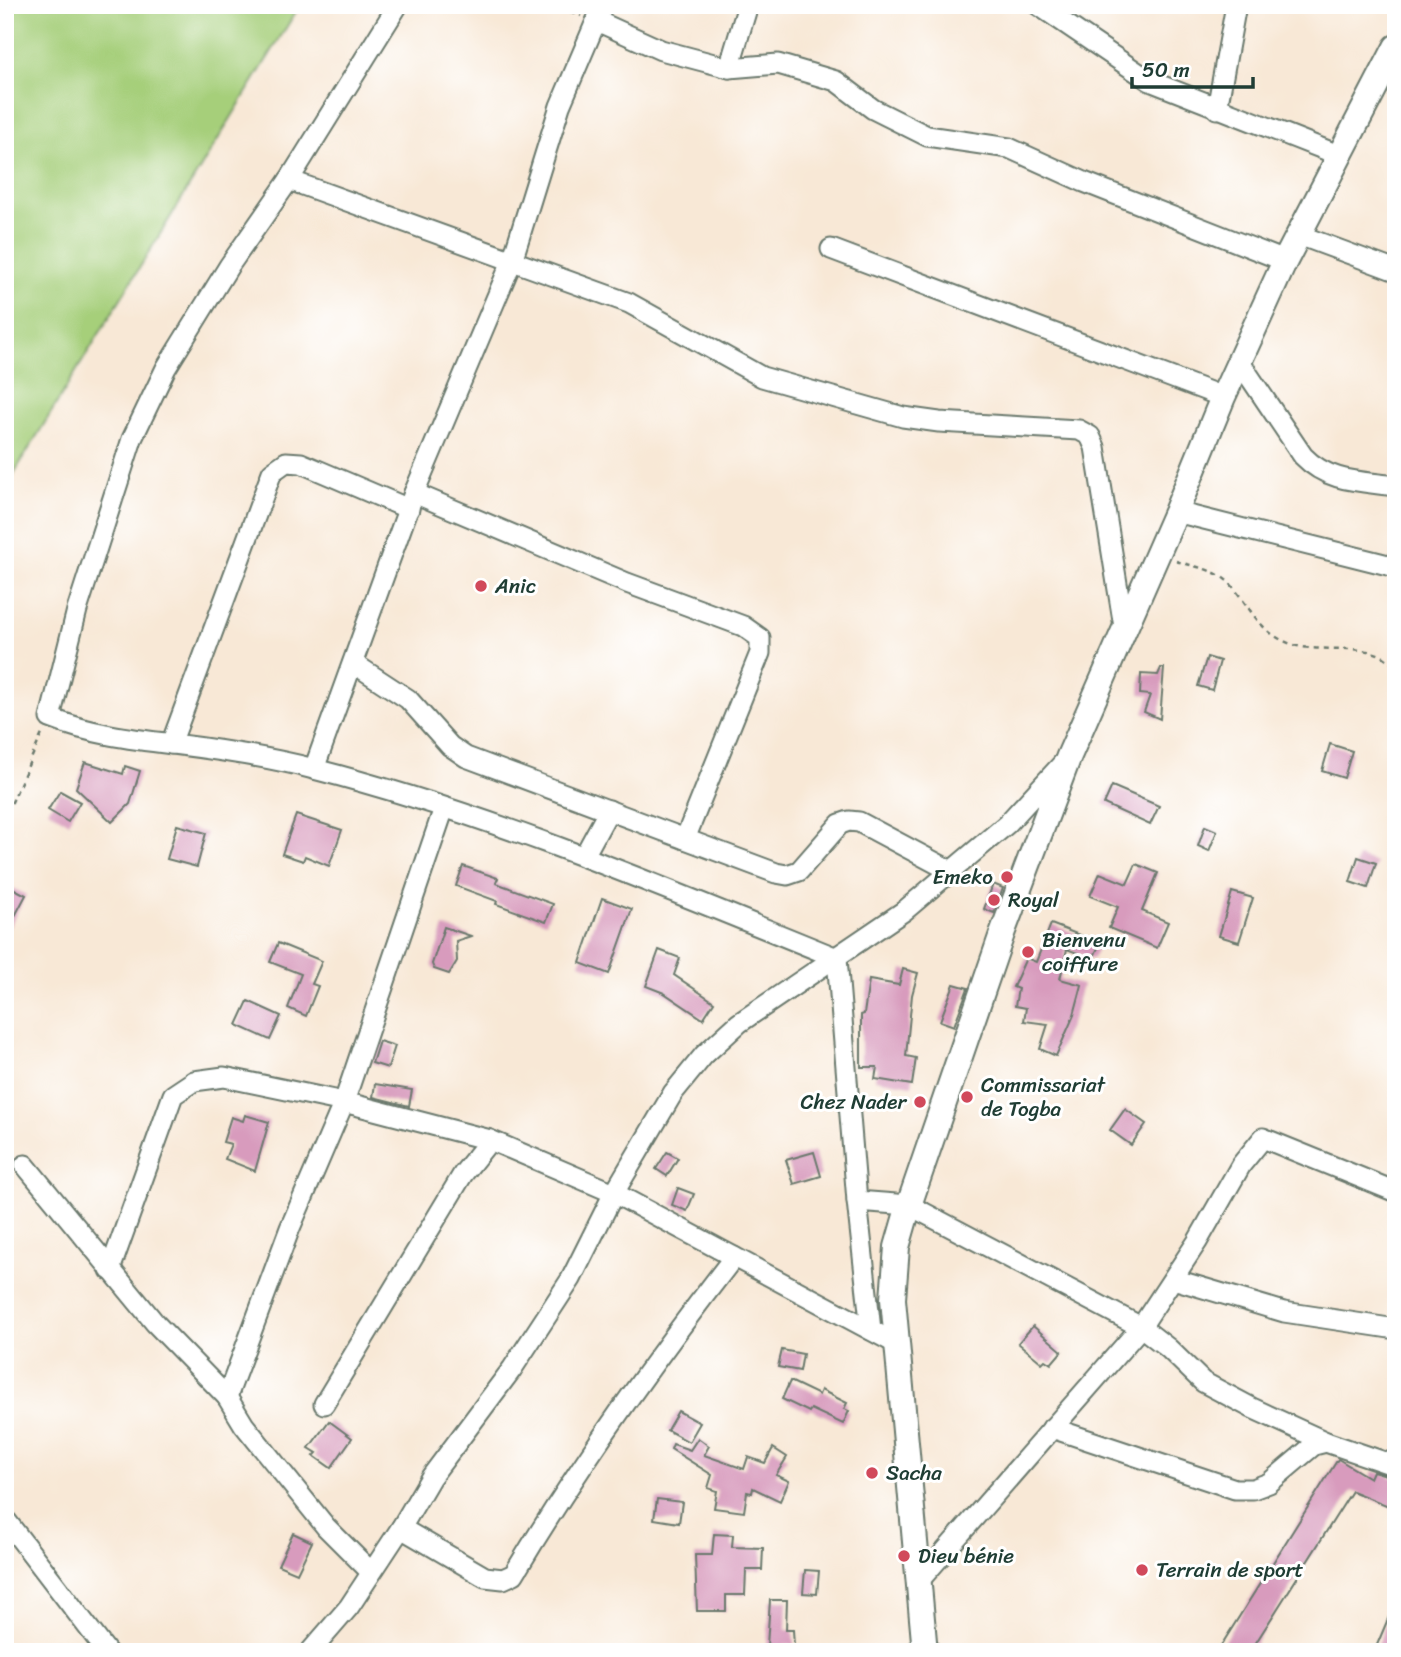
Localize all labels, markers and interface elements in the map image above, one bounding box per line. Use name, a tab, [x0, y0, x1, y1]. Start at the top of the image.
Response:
scale bar	[1132, 46, 1252, 90]
text: 50 m	[1142, 51, 1190, 89]
place label: Anic	[494, 567, 536, 605]
marker: Anic	[473, 578, 489, 594]
place label: Emeko	[933, 858, 993, 896]
marker: Emeko	[999, 869, 1015, 885]
place label: Royal	[1008, 881, 1060, 919]
marker: Royal	[986, 892, 1002, 908]
place label: Bienvenu coiffure	[1042, 921, 1126, 983]
marker: Bienvenu coiffure	[1020, 944, 1036, 960]
place label: Commissariat de Togba	[981, 1066, 1107, 1128]
place label: Chez Nader	[801, 1083, 907, 1121]
marker: Commissariat de Togba	[959, 1089, 975, 1105]
marker: Chez Nader	[912, 1094, 928, 1110]
place label: Sacha	[886, 1454, 942, 1492]
marker: Sacha	[864, 1465, 880, 1481]
place label: Dieu bénie	[918, 1537, 1014, 1575]
marker: Dieu bénie	[896, 1548, 912, 1564]
place label: Terrain de sport	[1156, 1551, 1304, 1589]
marker: Terrain de sport	[1134, 1562, 1150, 1578]

